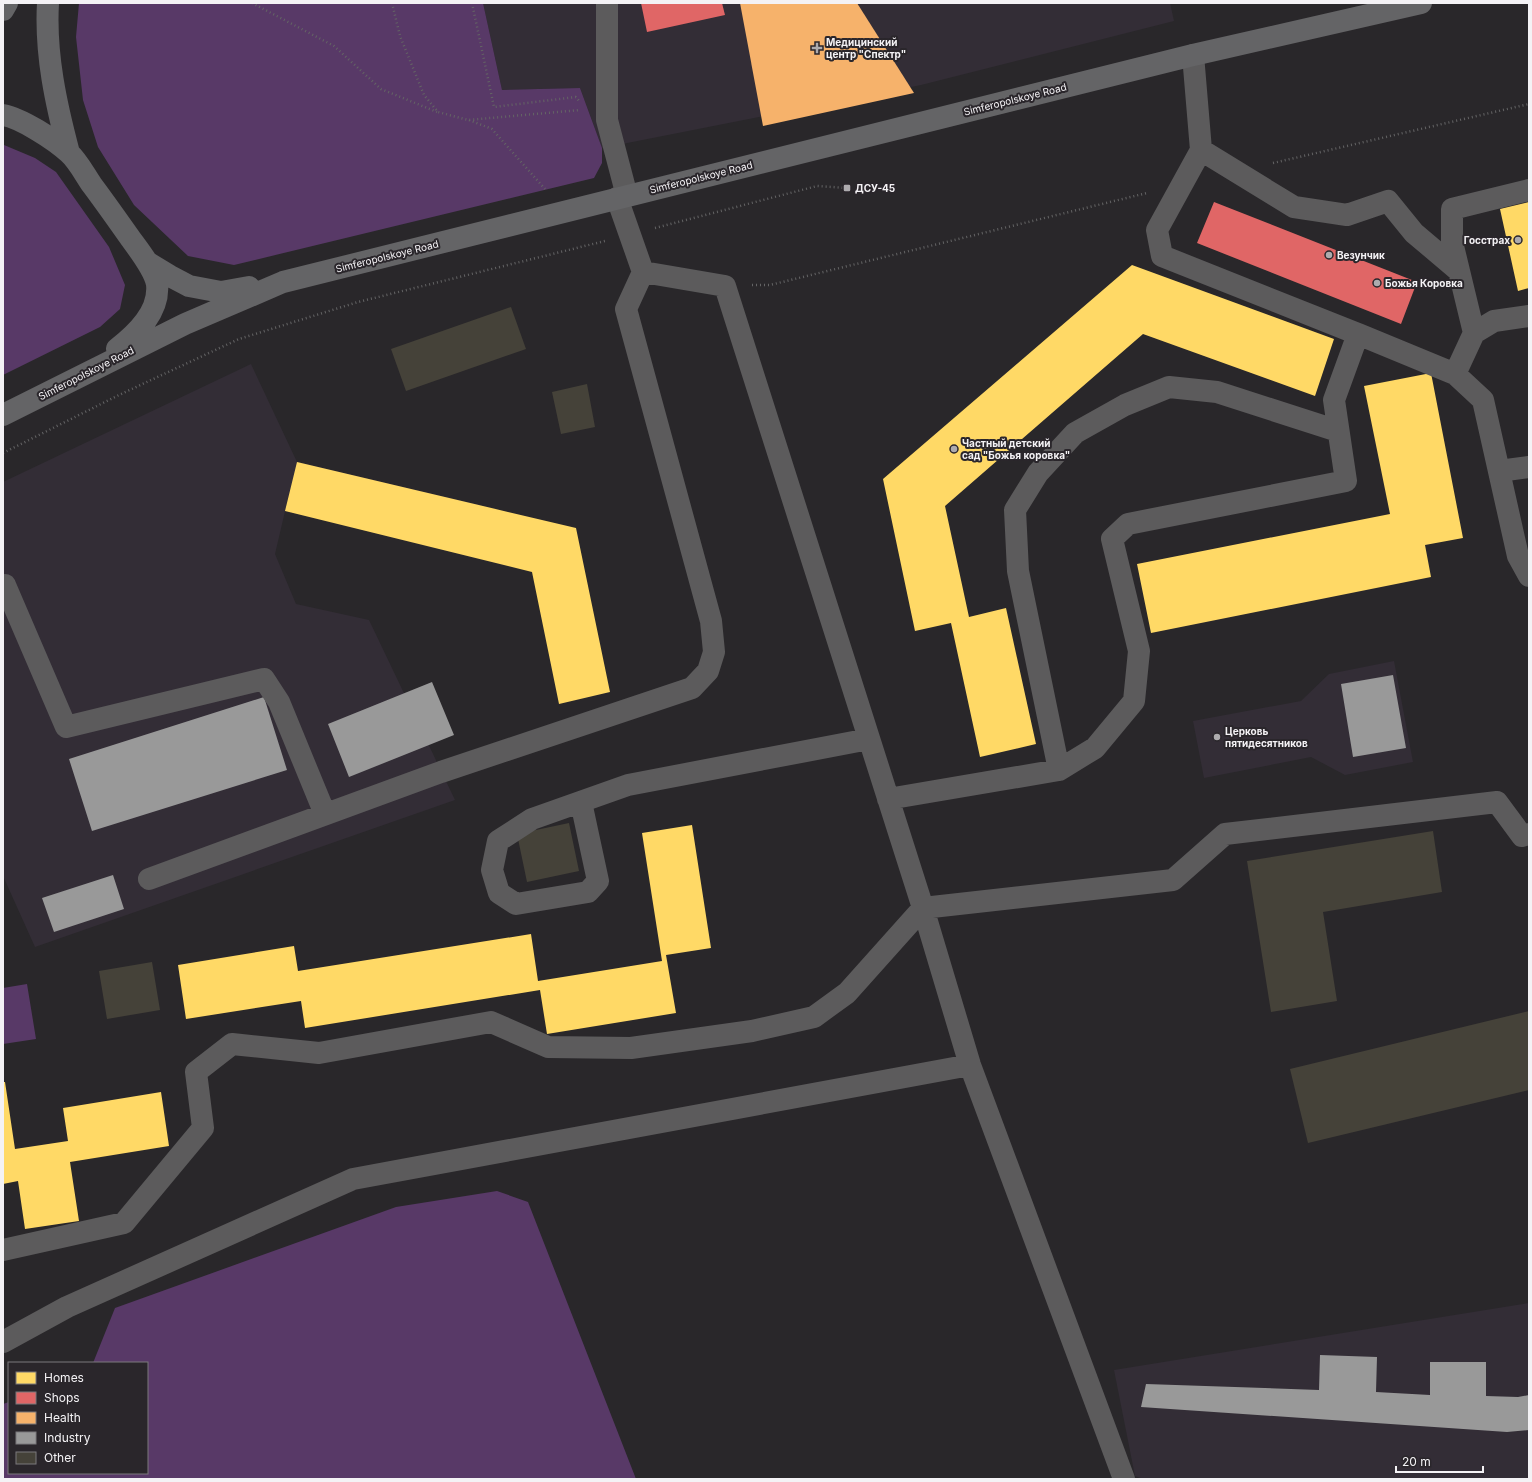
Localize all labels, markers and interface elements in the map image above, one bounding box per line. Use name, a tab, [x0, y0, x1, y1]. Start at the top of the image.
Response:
place label: Медицинский центр "Спектр"	[826, 36, 906, 60]
marker: Медицинский центр "Спектр"	[811, 42, 823, 54]
street label: Simferopolskoye Road	[962, 80, 1068, 118]
street label: Simferopolskoye Road	[648, 158, 754, 196]
place label: ДСУ-45	[855, 182, 895, 194]
marker: ДСУ-45	[842, 183, 852, 193]
place label: Госстрах	[1464, 234, 1510, 246]
marker: Госстрах	[1513, 235, 1523, 245]
street label: Simferopolskoye Road	[334, 237, 440, 275]
place label: Везунчик	[1337, 249, 1385, 262]
marker: Везунчик	[1324, 250, 1334, 260]
place label: Божья Коровка	[1385, 277, 1463, 289]
marker: Божья Коровка	[1372, 278, 1382, 288]
street label: Simferopolskoye Road	[36, 344, 136, 402]
place label: Частный детский сад "Божья коровка"	[962, 437, 1070, 461]
marker: Частный детский сад "Божья коровка"	[949, 444, 959, 454]
place label: Церковь пятидесятников	[1225, 725, 1308, 749]
marker: Церковь пятидесятников	[1212, 732, 1222, 742]
legend	[8, 1362, 148, 1474]
text: Homes	[44, 1370, 84, 1385]
text: Shops	[44, 1390, 80, 1405]
text: Health	[44, 1410, 81, 1425]
text: Industry	[44, 1430, 91, 1445]
scale bar	[1396, 1448, 1483, 1474]
text: Other	[44, 1450, 76, 1465]
text: 20 m	[1402, 1454, 1431, 1469]

